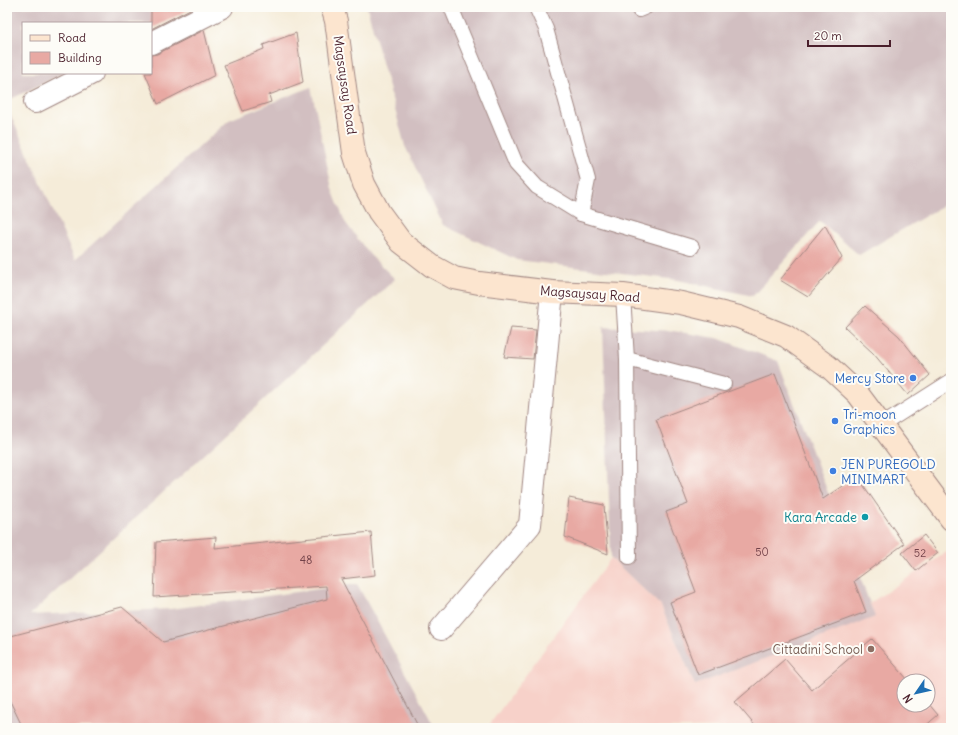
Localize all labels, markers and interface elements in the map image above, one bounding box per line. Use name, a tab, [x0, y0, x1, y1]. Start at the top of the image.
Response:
legend	[22, 22, 152, 74]
scale bar	[808, 22, 890, 48]
text: 20 m	[814, 28, 842, 43]
text: Road	[58, 30, 86, 45]
street label: Magsaysay Road	[330, 34, 360, 136]
text: Building	[58, 50, 102, 65]
street label: Magsaysay Road	[540, 282, 641, 306]
place label: Mercy Store	[835, 370, 905, 387]
marker: Mercy Store	[908, 373, 918, 383]
place label: Tri-moon Graphics	[843, 406, 897, 438]
marker: Tri-moon Graphics	[830, 416, 840, 426]
place label: JEN PUREGOLD MINIMART	[841, 456, 936, 488]
marker: JEN PUREGOLD MINIMART	[828, 466, 838, 476]
place label: Kara Arcade	[784, 509, 857, 526]
marker: Kara Arcade	[860, 512, 870, 522]
house number: 50	[755, 545, 769, 559]
house number: 52	[914, 546, 926, 560]
house number: 48	[300, 553, 312, 567]
place label: Cittadini School	[772, 641, 863, 658]
marker: Cittadini School	[866, 644, 876, 654]
north arrow	[896, 673, 936, 713]
text: N	[900, 692, 916, 706]

